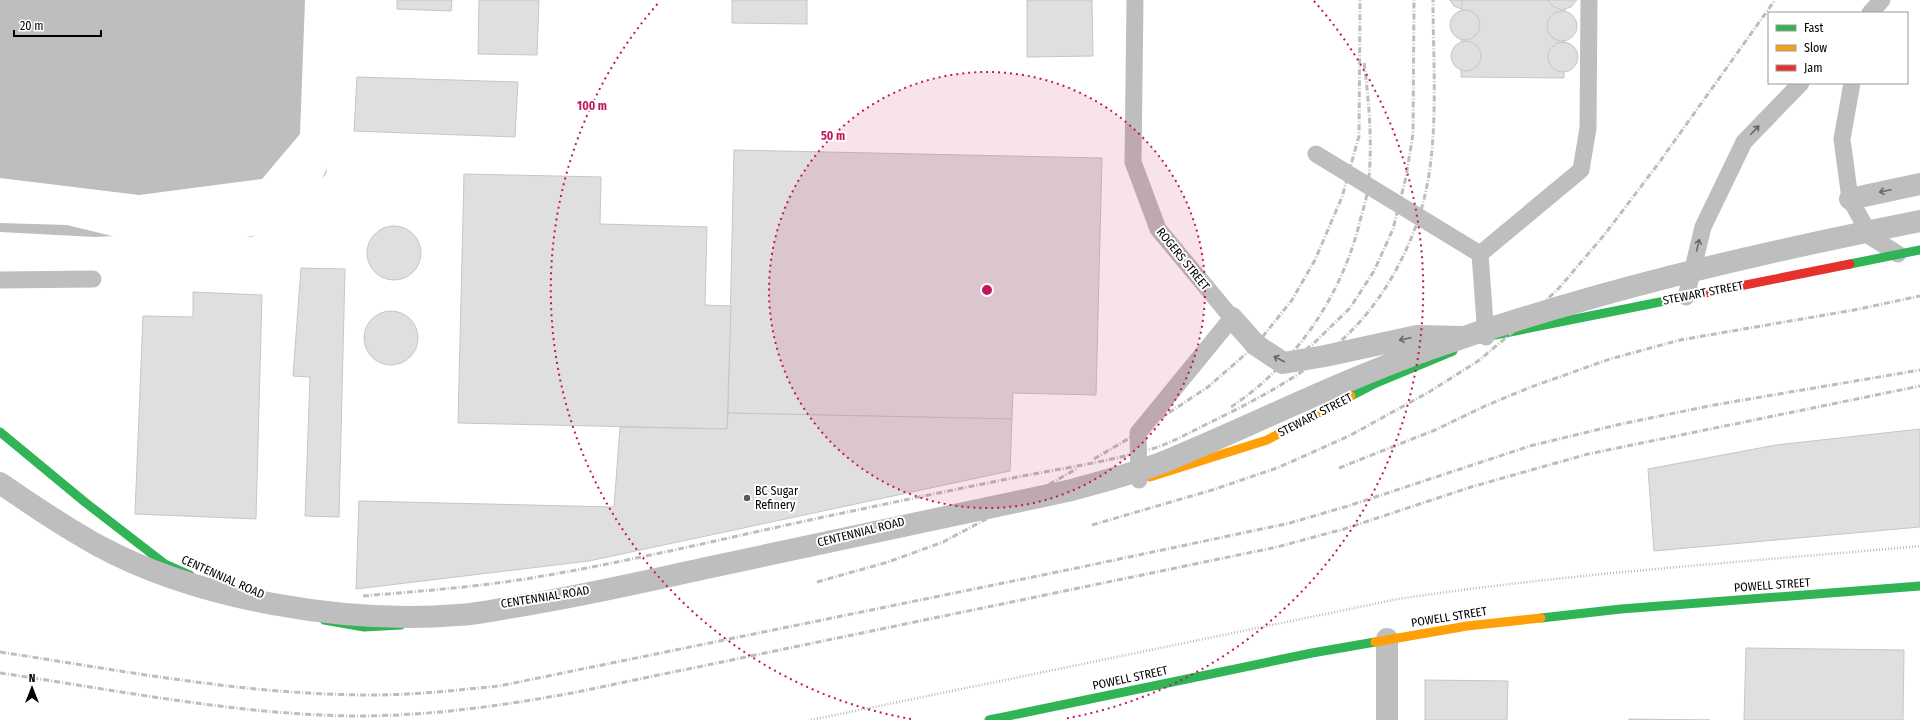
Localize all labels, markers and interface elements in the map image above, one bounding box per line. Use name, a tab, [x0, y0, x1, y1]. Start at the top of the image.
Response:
scale bar	[14, 12, 101, 38]
legend	[1768, 12, 1908, 84]
text: 20 m	[20, 19, 44, 33]
text: Fast	[1804, 21, 1823, 35]
text: Slow	[1804, 41, 1827, 55]
text: Jam	[1804, 61, 1822, 75]
text: 100 m	[577, 99, 607, 113]
one-way arrow	[1751, 125, 1760, 135]
text: 50 m	[821, 129, 845, 143]
one-way arrow	[1879, 188, 1892, 196]
street label: ROGERS STREET	[1154, 225, 1213, 293]
one-way arrow	[1695, 239, 1703, 252]
street label: STEWART STREET	[1662, 278, 1745, 308]
centre of rings	[980, 283, 994, 297]
one-way arrow	[1399, 335, 1412, 343]
one-way arrow	[1273, 355, 1285, 363]
street label: STEWART STREET	[1276, 390, 1355, 440]
place label: BC Sugar Refinery	[755, 484, 799, 512]
marker: BC Sugar Refinery	[742, 493, 752, 503]
street label: CENTENNIAL ROAD	[816, 514, 906, 550]
street label: CENTENNIAL ROAD	[179, 552, 267, 602]
street label: POWELL STREET	[1733, 575, 1811, 595]
street label: CENTENNIAL ROAD	[500, 583, 590, 611]
street label: POWELL STREET	[1410, 604, 1488, 630]
street label: POWELL STREET	[1091, 663, 1169, 693]
north arrow	[12, 668, 52, 708]
text: N	[29, 672, 35, 685]

